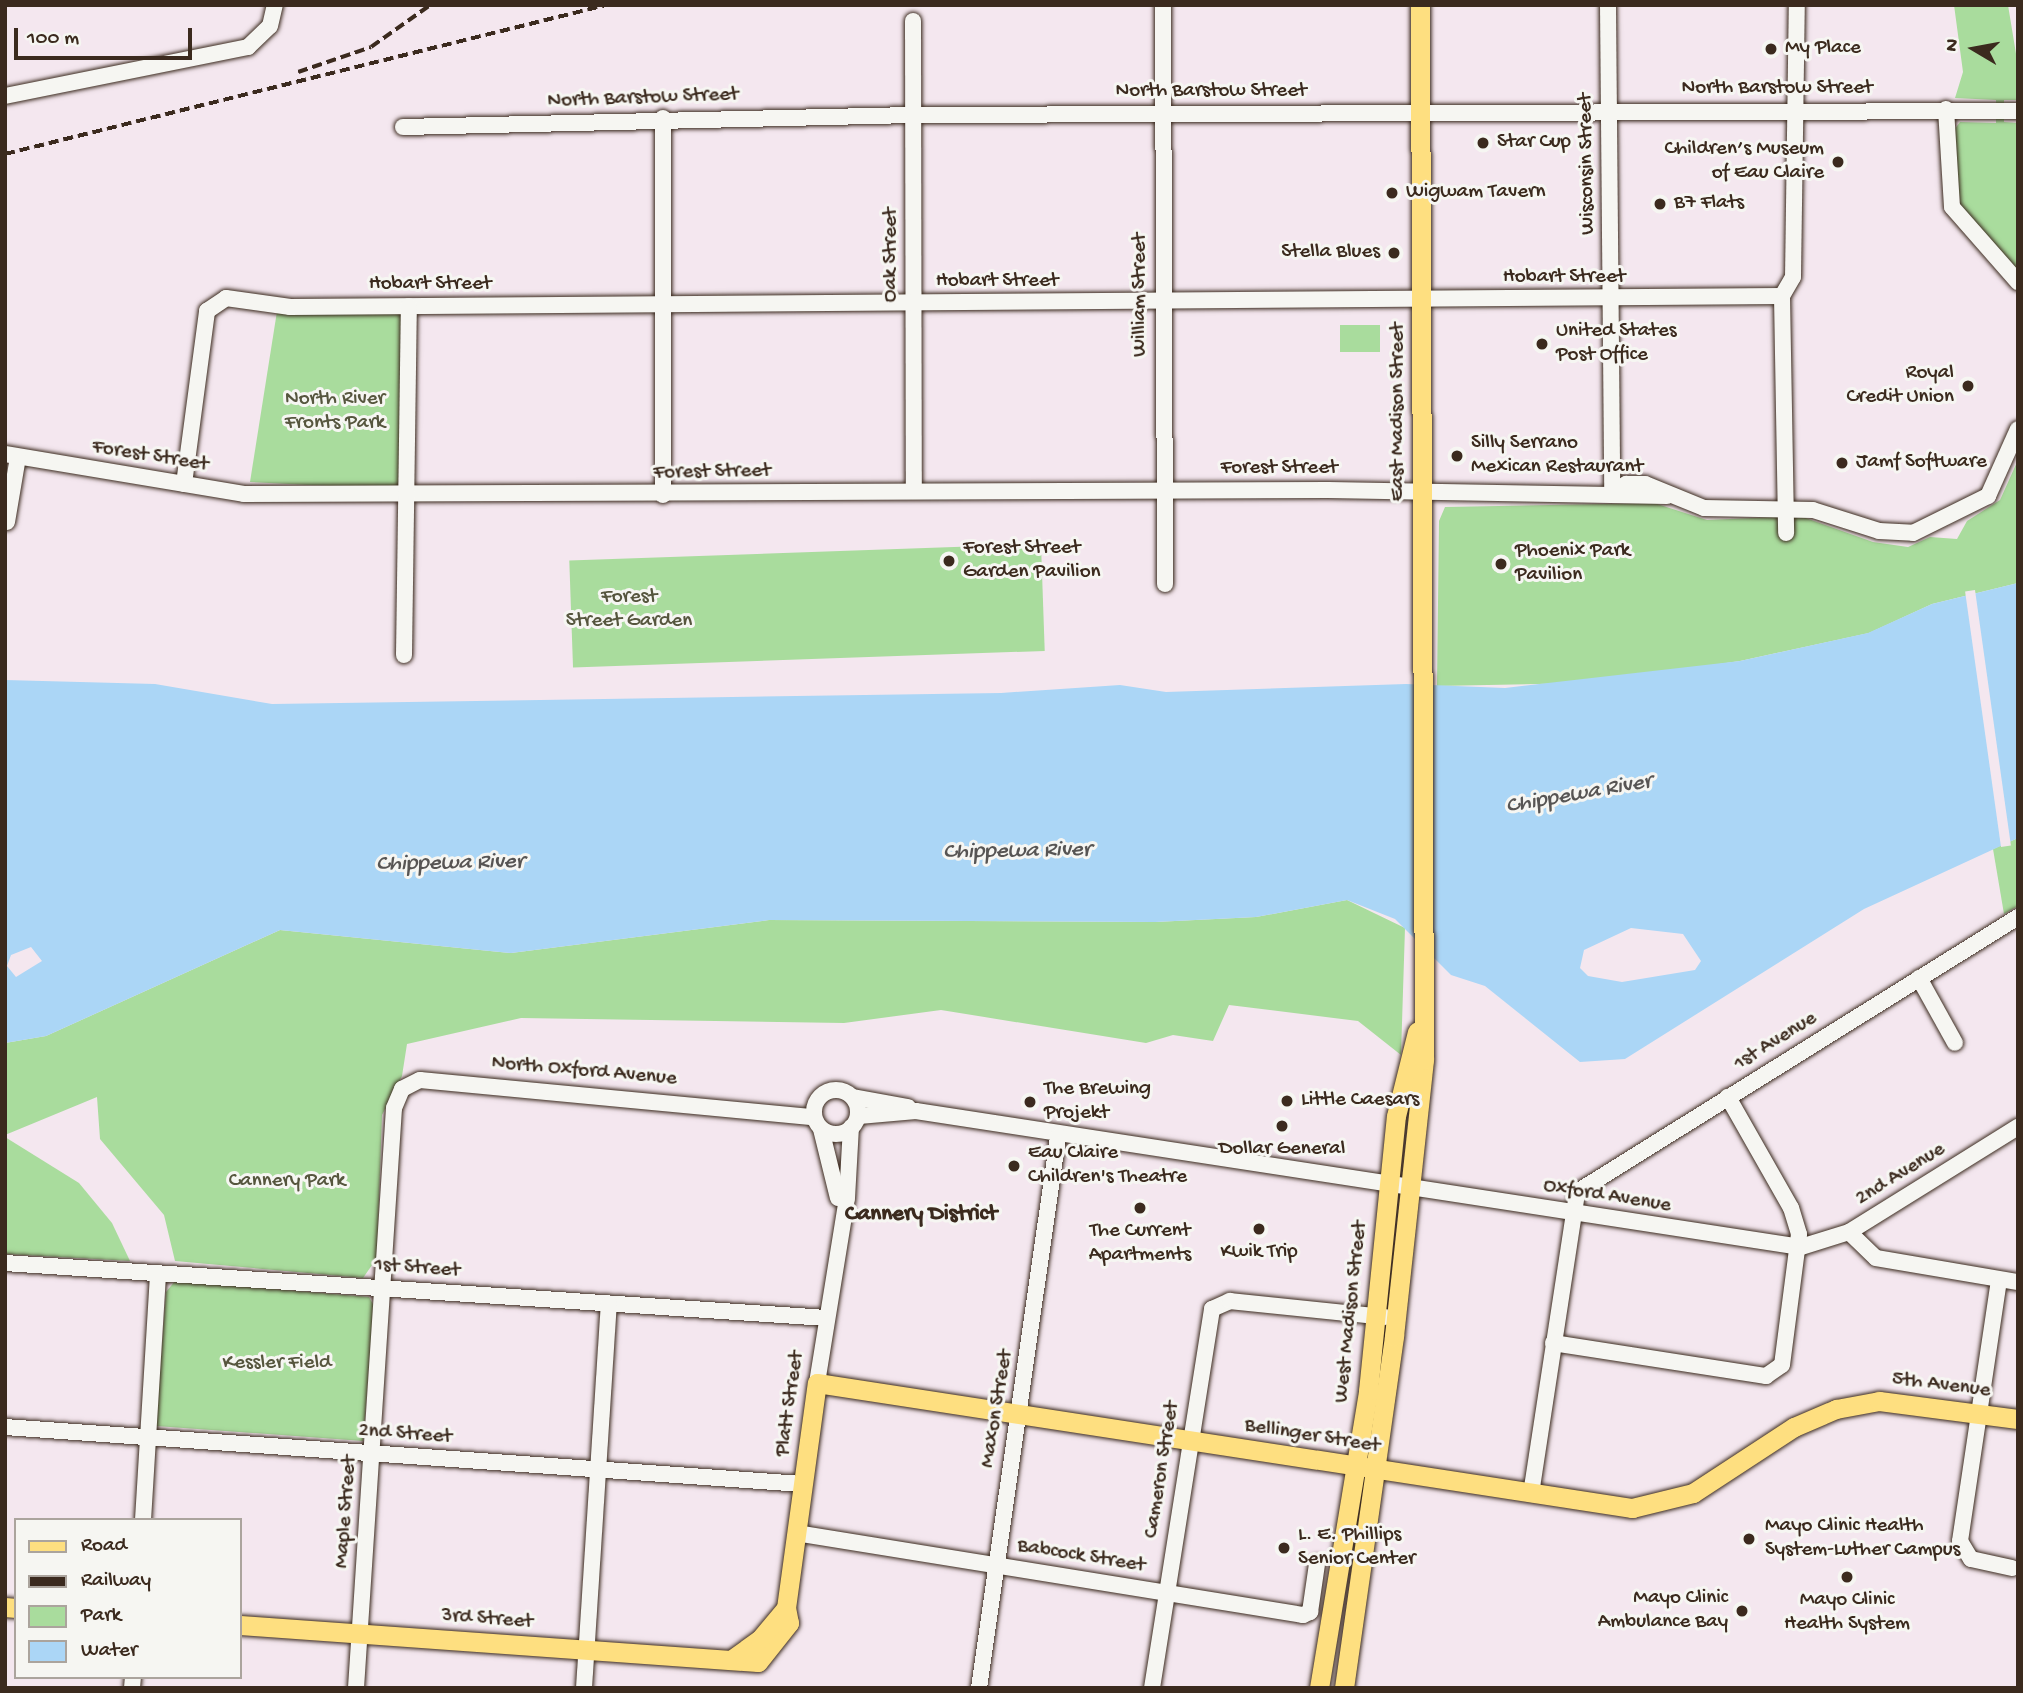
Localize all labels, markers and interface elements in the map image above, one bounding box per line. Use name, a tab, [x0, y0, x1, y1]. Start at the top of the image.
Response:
scale bar	[18, 14, 196, 58]
north arrow	[1939, 14, 2009, 84]
text: 100 m	[27, 27, 79, 52]
place label: My Place	[1785, 36, 1861, 62]
text: N	[1940, 37, 1965, 53]
marker: My Place	[1763, 41, 1779, 57]
street label: North Barstow Street	[1681, 76, 1873, 102]
street label: North Barstow Street	[1115, 79, 1307, 105]
street label: North Barstow Street	[547, 83, 739, 115]
street label: Wisconsin Street	[1574, 93, 1602, 235]
place label: Star Cup	[1497, 130, 1571, 156]
marker: Star Cup	[1475, 135, 1491, 151]
place label: Children’s Museum of Eau Claire	[1665, 137, 1824, 187]
marker: Children’s Museum of Eau Claire	[1830, 154, 1846, 170]
place label: Wigwam Tavern	[1406, 180, 1545, 206]
marker: Wigwam Tavern	[1384, 185, 1400, 201]
place label: B7 Flats	[1674, 191, 1744, 217]
marker: B7 Flats	[1652, 196, 1668, 212]
street label: Oak Street	[879, 208, 905, 302]
street label: William Street	[1128, 233, 1154, 357]
place label: Stella Blues	[1281, 240, 1380, 266]
marker: Stella Blues	[1386, 245, 1402, 261]
street label: Hobart Street	[1503, 265, 1625, 291]
street label: Hobart Street	[936, 269, 1058, 295]
street label: Hobart Street	[369, 272, 491, 298]
place label: United States Post Office	[1556, 319, 1676, 369]
street label: East Madison Street	[1386, 323, 1412, 501]
marker: United States Post Office	[1534, 336, 1550, 352]
place label: Royal Credit Union	[1846, 361, 1954, 411]
marker: Royal Credit Union	[1960, 378, 1976, 394]
park label: North River Fronts Park	[285, 387, 385, 437]
place label: Silly Serrano Mexican Restaurant	[1471, 431, 1643, 481]
street label: Forest Street	[90, 435, 210, 479]
marker: Silly Serrano Mexican Restaurant	[1449, 448, 1465, 464]
place label: Jamf Software	[1856, 450, 1987, 476]
marker: Jamf Software	[1834, 455, 1850, 471]
street label: Forest Street	[1220, 456, 1338, 482]
street label: Forest Street	[653, 459, 771, 487]
place label: Forest Street Garden Pavilion	[963, 536, 1101, 586]
place label: Phoenix Park Pavilion	[1515, 539, 1630, 589]
marker: Forest Street Garden Pavilion	[941, 553, 957, 569]
marker: Phoenix Park Pavilion	[1493, 556, 1509, 572]
park label: Forest Street Garden	[566, 585, 692, 635]
water label: Chippewa River	[1504, 769, 1654, 821]
water label: Chippewa River	[943, 837, 1091, 867]
water label: Chippewa River	[376, 849, 524, 879]
street label: 1st Avenue	[1730, 1007, 1822, 1077]
street label: North Oxford Avenue	[490, 1051, 678, 1093]
place label: The Brewing Projekt	[1044, 1077, 1151, 1127]
place label: Little Caesars	[1301, 1088, 1419, 1114]
marker: Little Caesars	[1279, 1093, 1295, 1109]
marker: The Brewing Projekt	[1022, 1094, 1038, 1110]
marker: Dollar General	[1274, 1118, 1290, 1134]
place label: Dollar General	[1219, 1137, 1345, 1163]
street label: 2nd Avenue	[1852, 1138, 1950, 1212]
place label: Eau Claire Children's Theatre	[1028, 1141, 1187, 1191]
marker: Eau Claire Children's Theatre	[1006, 1158, 1022, 1174]
park label: Cannery Park	[229, 1169, 345, 1195]
street label: Oxford Avenue	[1541, 1174, 1673, 1220]
marker: The Current Apartments	[1132, 1200, 1148, 1216]
district label: Cannery District	[845, 1201, 997, 1229]
place label: The Current Apartments	[1089, 1219, 1191, 1269]
street label: West Madison Street	[1330, 1220, 1374, 1404]
marker: Kwik Trip	[1251, 1221, 1267, 1237]
place label: Kwik Trip	[1220, 1240, 1298, 1266]
street label: 1st Street	[373, 1253, 461, 1285]
street label: Maxon Street	[976, 1348, 1020, 1470]
street label: Platt Street	[771, 1350, 811, 1458]
park label: Kessler Field	[223, 1351, 331, 1377]
street label: 5th Avenue	[1890, 1367, 1992, 1405]
street label: Cameron Street	[1140, 1400, 1186, 1540]
street label: Bellinger Street	[1243, 1414, 1381, 1460]
street label: 2nd Street	[357, 1419, 453, 1451]
street label: Maple Street	[330, 1455, 364, 1569]
place label: Mayo Clinic Health System-Luther Campus	[1765, 1514, 1960, 1564]
legend	[14, 1518, 242, 1679]
place label: L. E. Phillips Senior Center	[1298, 1523, 1415, 1573]
marker: Mayo Clinic Health System-Luther Campus	[1739, 1529, 1759, 1549]
text: Road	[81, 1534, 127, 1559]
street label: Babcock Street	[1015, 1534, 1147, 1580]
marker: L. E. Phillips Senior Center	[1276, 1540, 1292, 1556]
text: Railway	[81, 1569, 151, 1594]
marker: Mayo Clinic Health System	[1839, 1569, 1855, 1585]
place label: Mayo Clinic Ambulance Bay	[1598, 1586, 1728, 1636]
place label: Mayo Clinic Health System	[1784, 1588, 1910, 1638]
marker: Mayo Clinic Ambulance Bay	[1734, 1603, 1750, 1619]
text: Park	[81, 1604, 121, 1629]
street label: 3rd Street	[440, 1604, 534, 1636]
text: Water	[81, 1639, 137, 1664]

